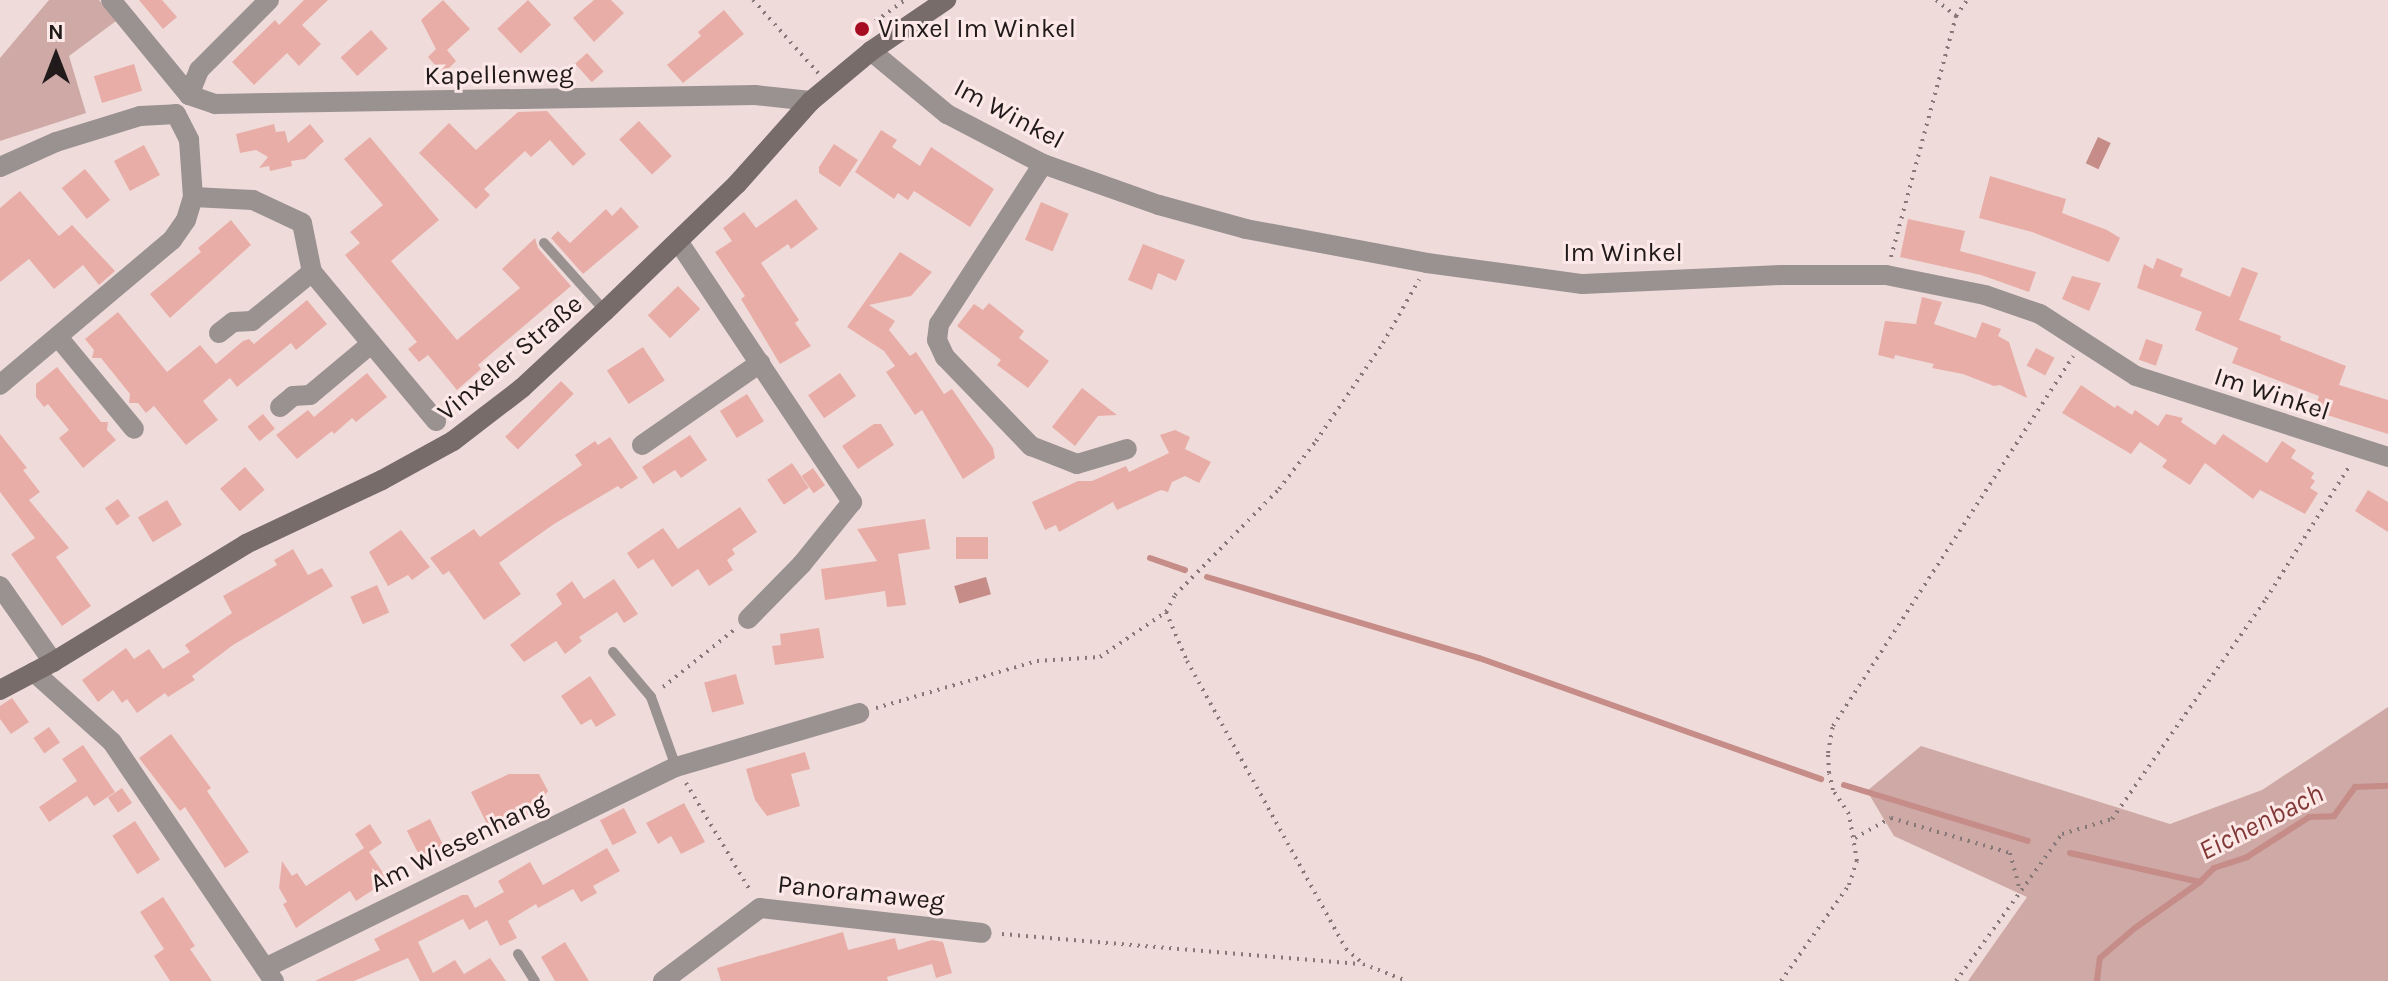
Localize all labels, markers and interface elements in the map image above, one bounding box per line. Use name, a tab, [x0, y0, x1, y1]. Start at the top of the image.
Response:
place label: Vinxel Im Winkel	[878, 13, 1076, 45]
north arrow	[16, 16, 96, 96]
text: N	[48, 19, 64, 45]
marker: Vinxel Im Winkel	[853, 20, 871, 38]
street label: Kapellenweg	[424, 58, 574, 92]
street label: Im Winkel	[949, 72, 1069, 156]
street label: Im Winkel	[1563, 237, 1683, 269]
street label: Vinxeler Straße	[431, 288, 589, 428]
street label: Im Winkel	[2210, 361, 2334, 427]
water label: Eichenbach	[2193, 776, 2329, 868]
street label: Am Wiesenhang	[365, 787, 553, 899]
street label: Panoramaweg	[776, 869, 946, 917]

